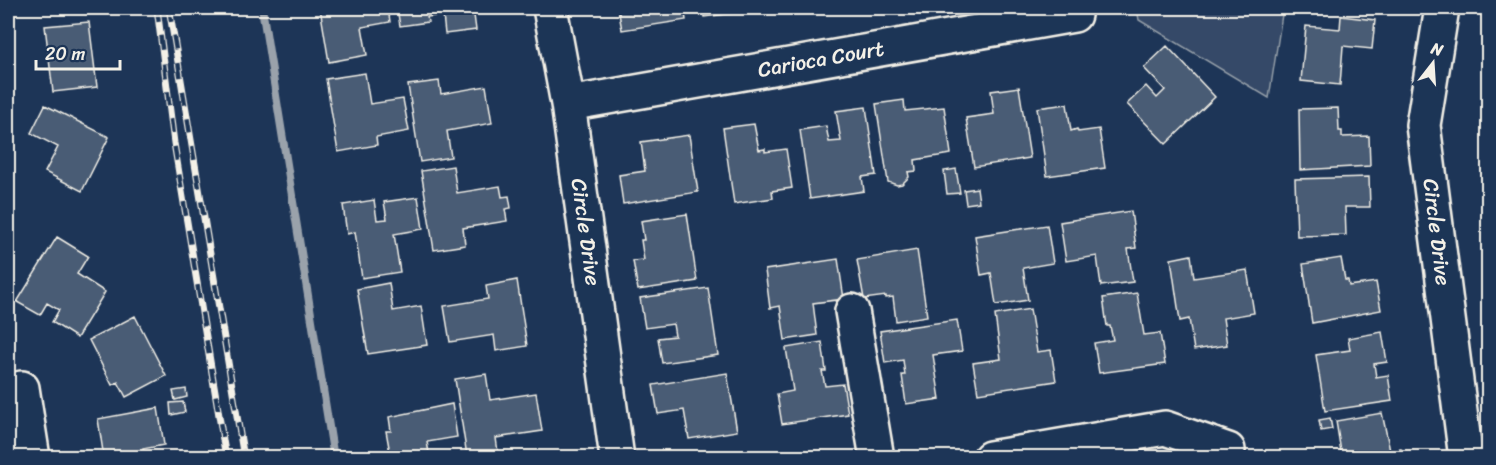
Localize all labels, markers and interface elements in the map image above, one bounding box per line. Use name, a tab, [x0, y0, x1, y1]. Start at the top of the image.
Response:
street label: Carioca Court	[755, 29, 887, 89]
scale bar	[36, 33, 120, 71]
north arrow	[1403, 33, 1463, 93]
text: N	[1427, 33, 1448, 65]
text: 20 m	[45, 38, 85, 70]
street label: Circle Drive	[560, 176, 612, 288]
street label: Circle Drive	[1412, 176, 1462, 288]

